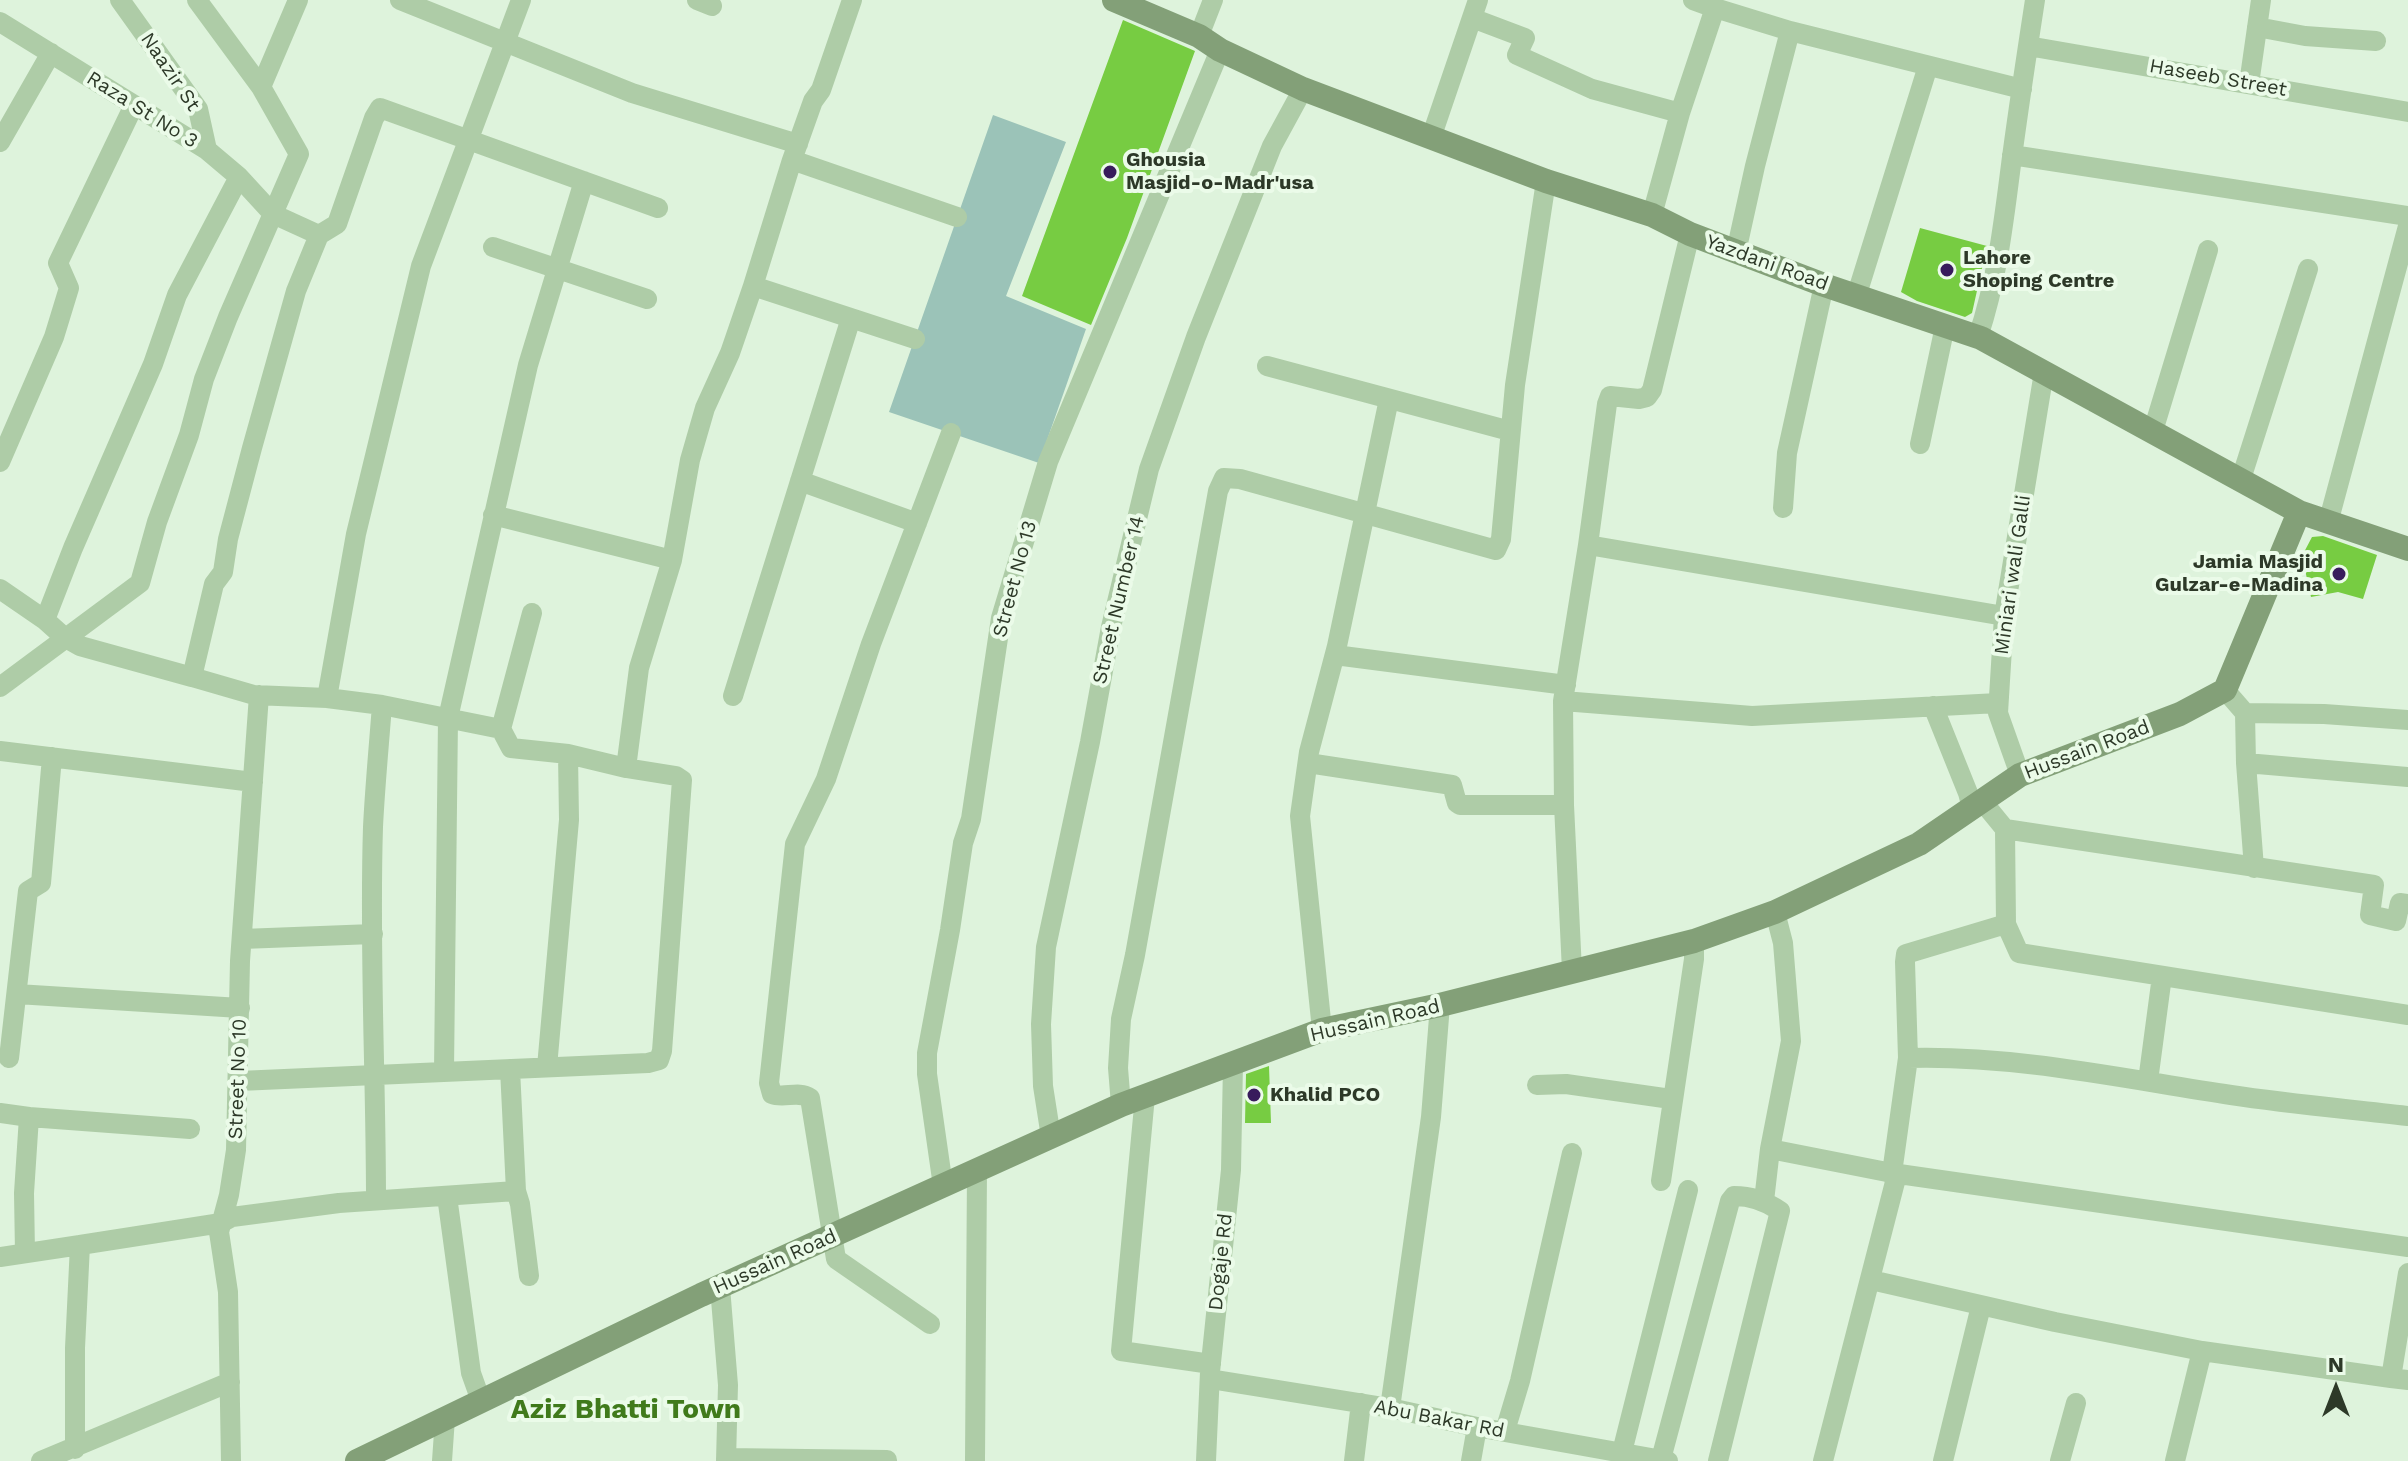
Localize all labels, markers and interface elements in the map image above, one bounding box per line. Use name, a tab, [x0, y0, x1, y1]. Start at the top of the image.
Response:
street label: Naazir St	[135, 28, 205, 116]
street label: Haseeb Street	[2147, 54, 2289, 102]
street label: Raza St No 3	[82, 66, 202, 154]
place label: Ghousia Masjid-o-Madr'usa	[1126, 148, 1314, 195]
marker: Ghousia Masjid-o-Madr'usa	[1101, 163, 1119, 181]
street label: Yazdani Road	[1702, 230, 1832, 296]
place label: Lahore Shoping Centre	[1963, 246, 2114, 293]
marker: Lahore Shoping Centre	[1938, 261, 1956, 279]
street label: Miniari wali Galli	[1990, 494, 2036, 656]
street label: Street Number 14	[1088, 513, 1150, 687]
street label: Street No 13	[988, 518, 1042, 640]
place label: Jamia Masjid Gulzar-e-Madina	[2155, 550, 2323, 597]
marker: Jamia Masjid Gulzar-e-Madina	[2330, 565, 2348, 583]
street label: Hussain Road	[2021, 715, 2153, 785]
street label: Hussain Road	[1308, 994, 1442, 1048]
street label: Street No 10	[224, 1018, 252, 1140]
place label: Khalid PCO	[1270, 1083, 1380, 1107]
marker: Khalid PCO	[1245, 1086, 1263, 1104]
street label: Dogaje Rd	[1204, 1212, 1238, 1312]
street label: Hussain Road	[710, 1224, 840, 1300]
north arrow	[2296, 1349, 2376, 1429]
text: N	[2328, 1352, 2344, 1377]
district label: Aziz Bhatti Town	[511, 1393, 741, 1427]
street label: Abu Bakar Rd	[1372, 1395, 1506, 1443]

